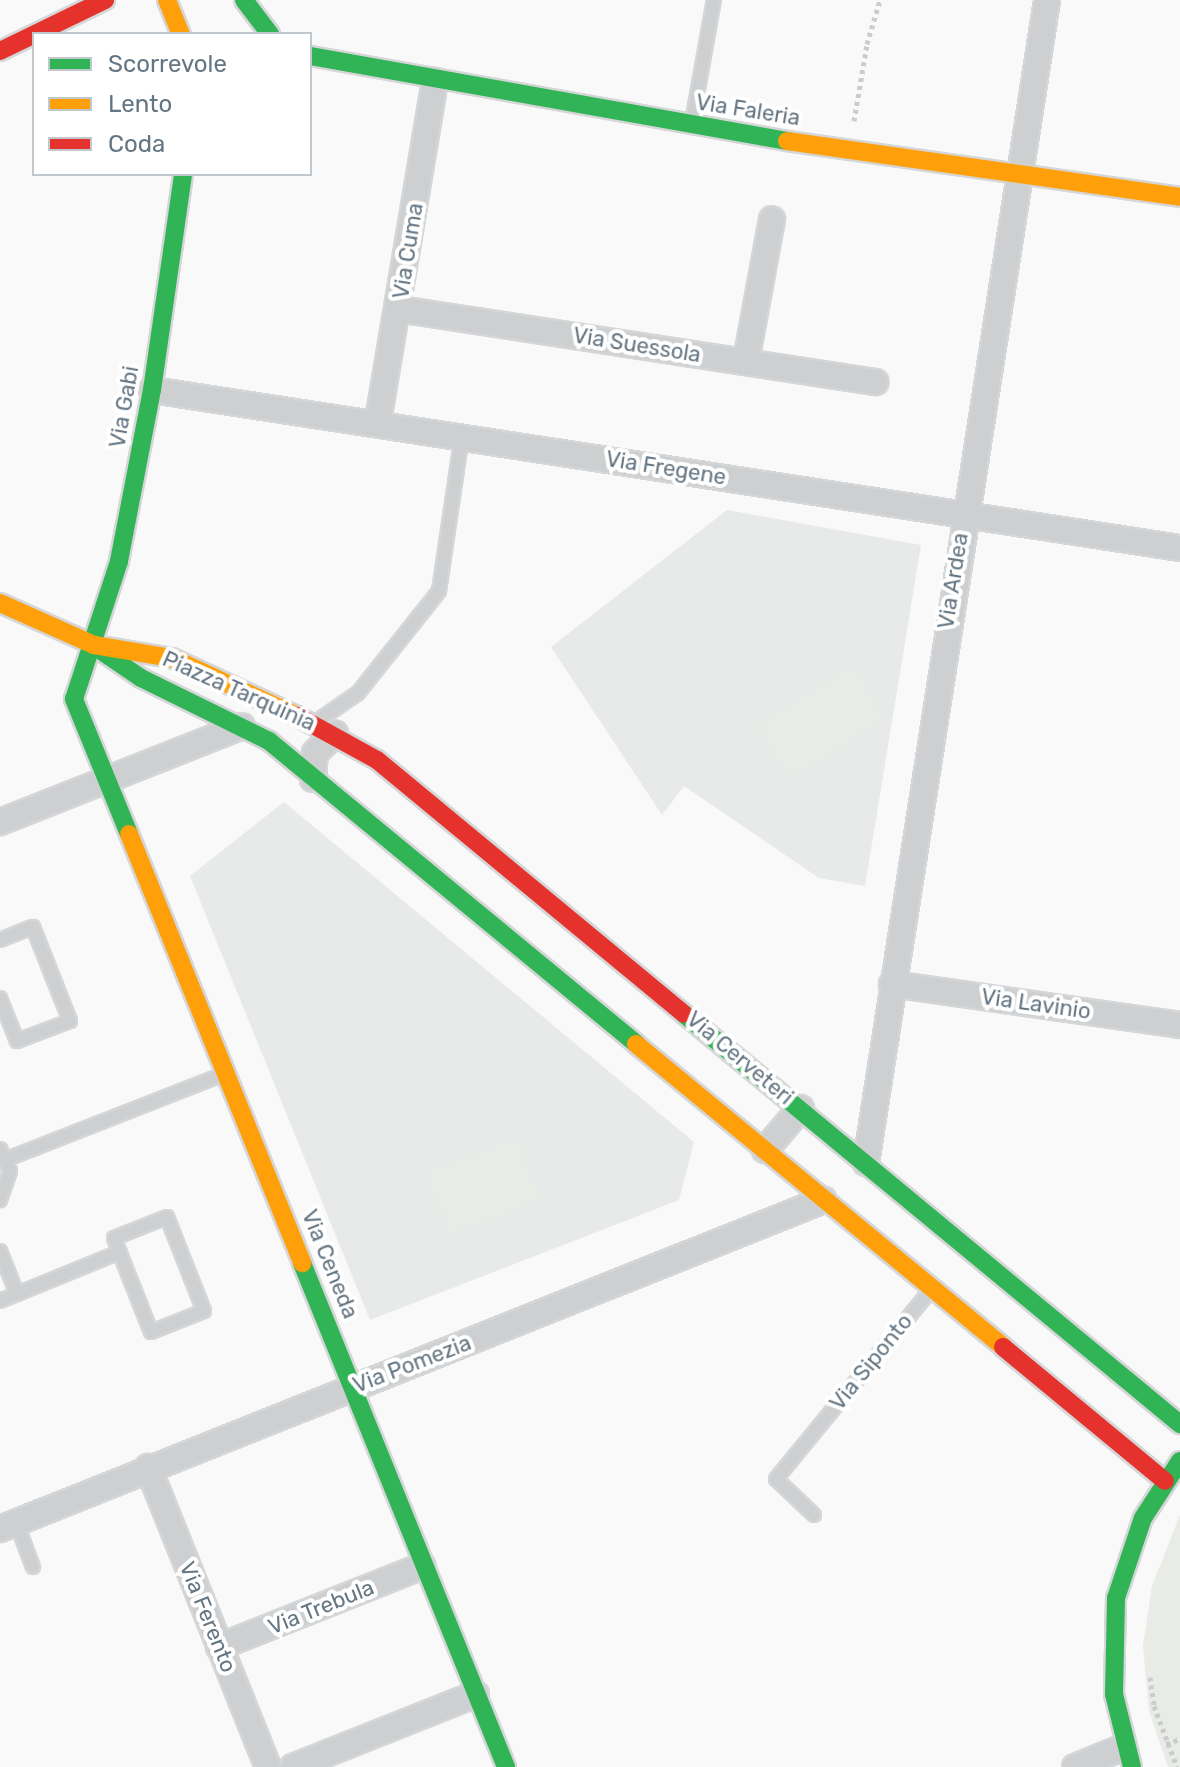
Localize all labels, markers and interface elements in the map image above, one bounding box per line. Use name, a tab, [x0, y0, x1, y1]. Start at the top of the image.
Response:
legend	[32, 32, 312, 176]
text: Scorrevole	[108, 50, 227, 78]
street label: Via Faleria	[694, 89, 802, 131]
text: Lento	[108, 90, 172, 118]
text: Coda	[108, 130, 165, 158]
street label: Via Cuma	[387, 201, 429, 301]
street label: Via Suessola	[571, 322, 703, 368]
street label: Via Gabi	[104, 364, 144, 450]
street label: Via Fregene	[604, 445, 728, 491]
street label: Via Ardea	[932, 531, 974, 631]
street label: Piazza Tarquinia	[158, 645, 320, 737]
street label: Via Lavinio	[980, 983, 1092, 1025]
street label: Via Cerveteri	[681, 1006, 799, 1110]
street label: Via Ceneda	[296, 1206, 364, 1322]
street label: Via Siponto	[824, 1308, 918, 1416]
street label: Via Pomezia	[349, 1329, 475, 1399]
street label: Via Ferento	[174, 1558, 242, 1676]
street label: Via Trebula	[264, 1574, 378, 1640]

